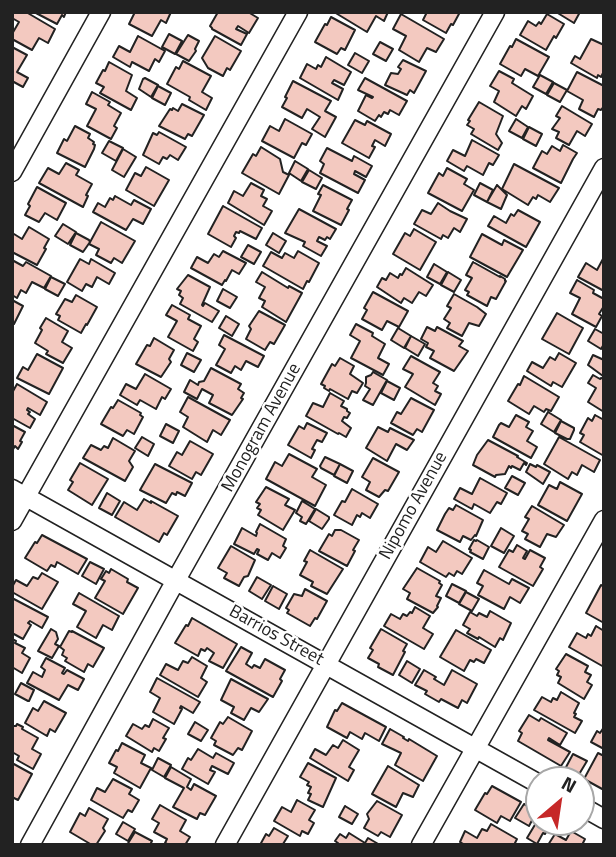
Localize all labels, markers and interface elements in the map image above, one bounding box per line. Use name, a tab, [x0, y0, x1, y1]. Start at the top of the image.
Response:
street label: Monogram Avenue	[218, 360, 306, 496]
street label: Nipomo Avenue	[375, 448, 453, 564]
street label: Barrios Street	[225, 601, 327, 671]
north arrow	[525, 766, 595, 836]
text: N	[557, 768, 582, 800]

